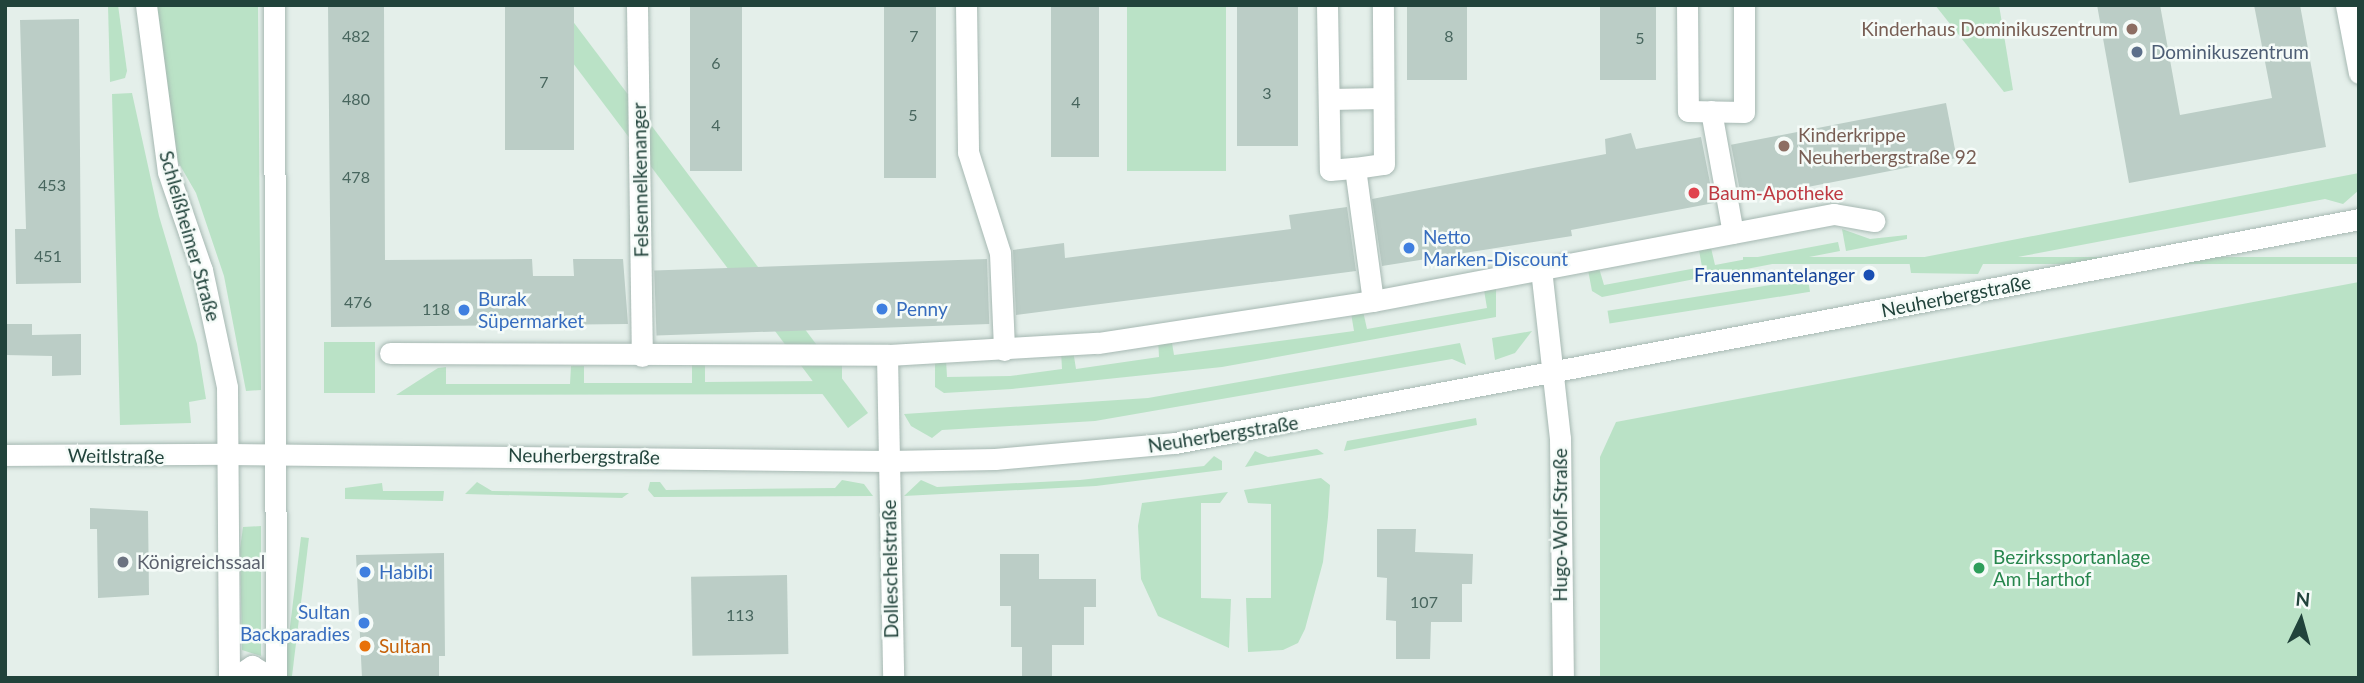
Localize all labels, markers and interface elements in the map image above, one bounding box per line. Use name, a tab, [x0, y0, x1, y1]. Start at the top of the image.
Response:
place label: Kinderhaus Dominikuszentrum	[1861, 18, 2118, 40]
marker: Kinderhaus Dominikuszentrum	[2124, 21, 2140, 37]
house number: 482	[342, 26, 370, 46]
house number: 7	[909, 26, 919, 46]
house number: 8	[1444, 26, 1454, 46]
house number: 5	[1635, 28, 1645, 48]
place label: Dominikuszentrum	[2151, 41, 2309, 63]
marker: Dominikuszentrum	[2129, 44, 2145, 60]
house number: 6	[711, 53, 721, 73]
house number: 7	[539, 72, 549, 92]
house number: 3	[1262, 83, 1272, 103]
house number: 480	[342, 89, 370, 109]
house number: 4	[1071, 92, 1081, 112]
street label: Felsennelkenanger	[627, 102, 653, 258]
house number: 5	[908, 105, 918, 125]
house number: 4	[711, 115, 721, 135]
place label: Kinderkrippe Neuherbergstraße 92	[1798, 124, 1977, 168]
marker: Kinderkrippe Neuherbergstraße 92	[1776, 138, 1792, 154]
street label: Schleißheimer Straße	[155, 148, 225, 324]
house number: 478	[342, 167, 370, 187]
house number: 453	[38, 175, 66, 195]
place label: Baum-Apotheke	[1708, 182, 1844, 204]
marker: Baum-Apotheke	[1686, 185, 1702, 201]
place label: Netto Marken-Discount	[1423, 226, 1568, 270]
marker: Netto Marken-Discount	[1401, 240, 1417, 256]
house number: 451	[34, 246, 62, 266]
place label: Frauenmantelanger	[1694, 264, 1855, 286]
marker: Frauenmantelanger	[1861, 267, 1877, 283]
street label: Neuherbergstraße	[1879, 270, 2033, 322]
place label: Burak Süpermarket	[478, 288, 584, 332]
house number: 476	[344, 292, 372, 312]
place label: Penny	[896, 298, 948, 320]
house number: 118	[422, 299, 450, 319]
marker: Penny	[874, 301, 890, 317]
marker: Burak Süpermarket	[456, 302, 472, 318]
street label: Neuherbergstraße	[1146, 411, 1300, 457]
street label: Neuherbergstraße	[508, 443, 660, 469]
street label: Weitlstraße	[67, 444, 165, 468]
street label: Hugo-Wolf-Straße	[1549, 448, 1571, 602]
street label: Dolleschelstraße	[877, 499, 903, 639]
place label: Bezirkssportanlage Am Harthof	[1993, 546, 2150, 590]
place label: Königreichssaal	[137, 551, 265, 573]
marker: Königreichssaal	[115, 554, 131, 570]
marker: Bezirkssportanlage Am Harthof	[1971, 560, 1987, 576]
place label: Habibi	[379, 561, 433, 583]
marker: Habibi	[357, 564, 373, 580]
north arrow	[2266, 585, 2336, 655]
text: N	[2295, 586, 2311, 611]
house number: 107	[1410, 592, 1438, 612]
place label: Sultan Backparadies	[240, 601, 350, 645]
house number: 113	[726, 605, 754, 625]
marker: Sultan Backparadies	[356, 615, 372, 631]
place label: Sultan	[379, 635, 431, 657]
marker: Sultan	[357, 638, 373, 654]

